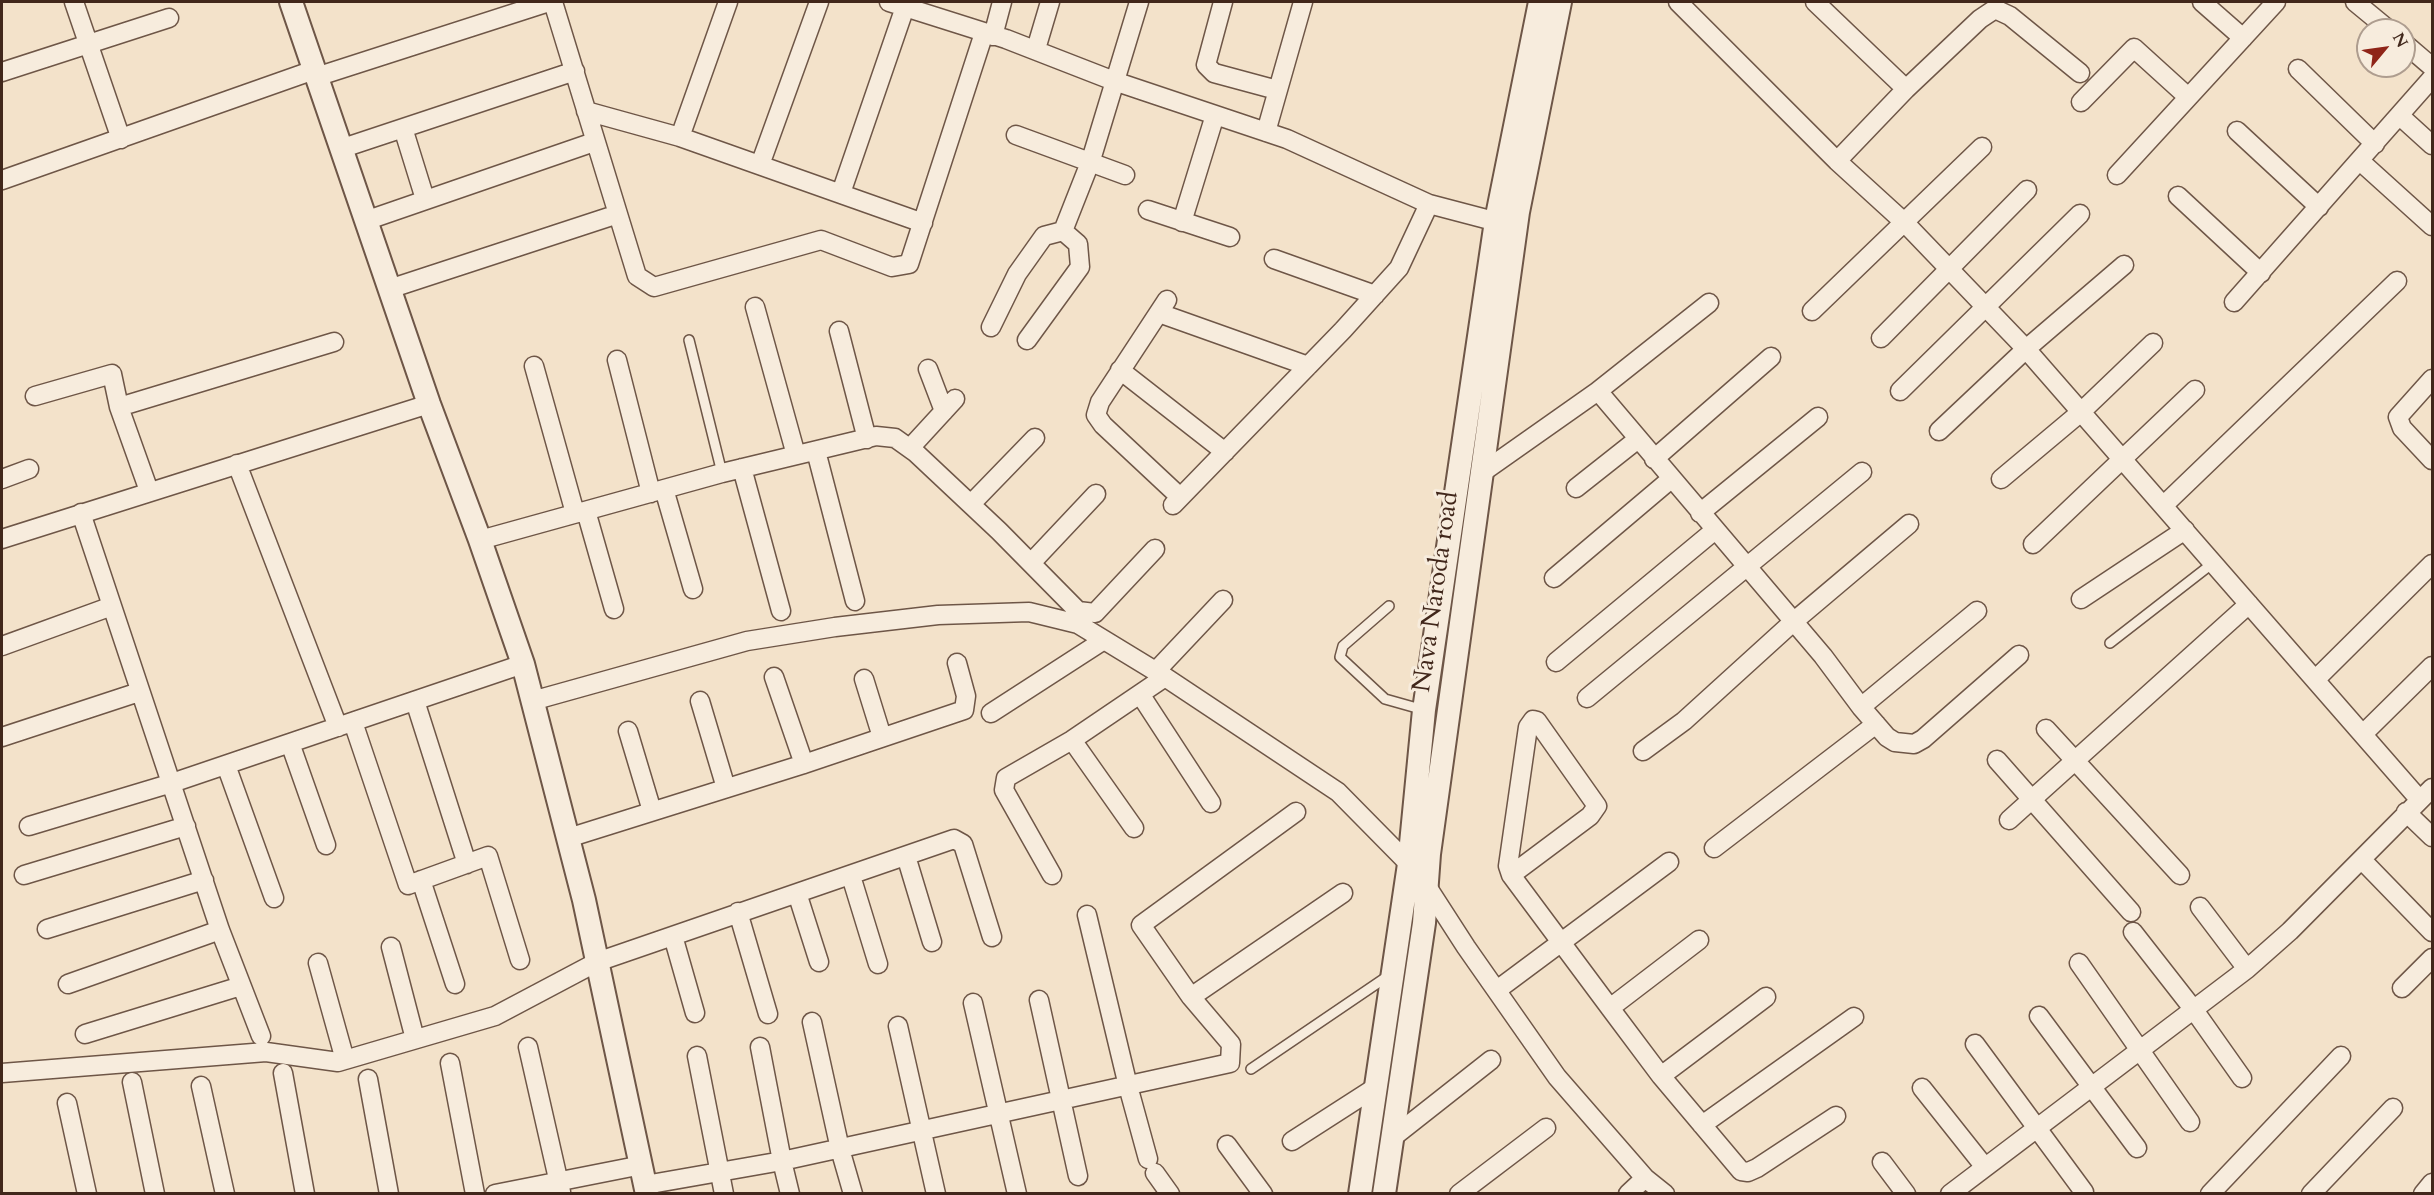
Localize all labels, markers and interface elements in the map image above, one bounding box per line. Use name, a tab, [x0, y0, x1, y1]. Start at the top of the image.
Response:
north arrow	[2356, 18, 2416, 78]
text: N	[2387, 29, 2413, 52]
street label: Nava Naroda road	[1407, 490, 1467, 694]

